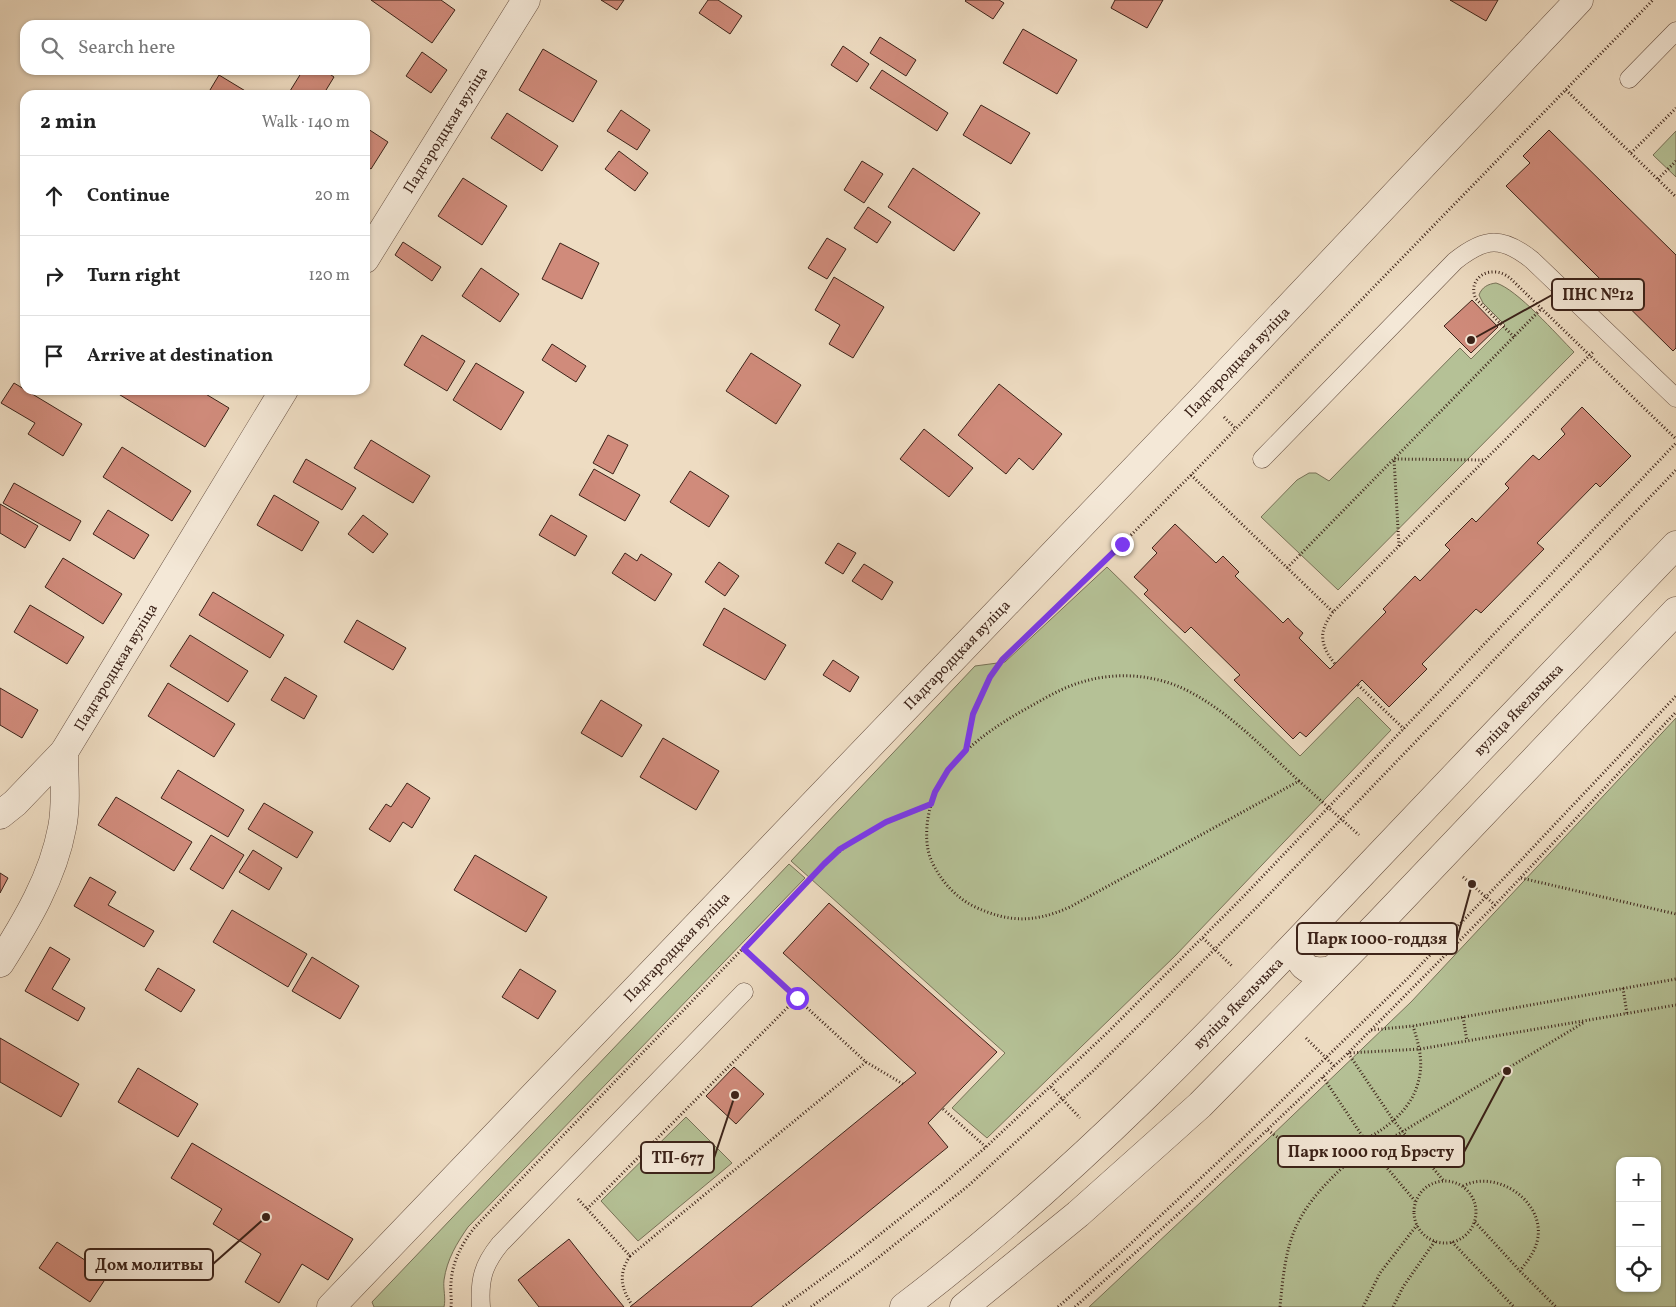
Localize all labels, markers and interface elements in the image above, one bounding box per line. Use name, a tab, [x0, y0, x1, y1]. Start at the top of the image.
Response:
search box	[20, 20, 370, 75]
icon: search	[38, 34, 66, 62]
text: Search here	[78, 35, 175, 61]
street label: Падгародцкая вуліца	[399, 63, 494, 198]
text: 2 min	[40, 108, 97, 137]
text: Walk · 140 m	[262, 112, 350, 134]
icon: ahead	[40, 182, 68, 210]
text: Continue	[87, 183, 170, 209]
text: 20 m	[315, 185, 350, 207]
icon: right	[40, 262, 68, 290]
text: Turn right	[87, 263, 180, 289]
text: 120 m	[308, 265, 350, 287]
callout: ПНС №12	[1552, 279, 1644, 310]
text: ПНС №12	[1562, 285, 1634, 307]
street label: Падгародцкая вуліца	[1180, 303, 1296, 423]
icon: arrive	[40, 342, 68, 370]
text: Arrive at destination	[87, 343, 273, 369]
route end	[1111, 533, 1134, 556]
street label: Падгародцкая вуліца	[900, 596, 1016, 716]
street label: Падгародцкая вуліца	[70, 600, 164, 736]
street label: вуліца Якельчыка	[1470, 660, 1569, 761]
street label: Падгародцкая вуліца	[620, 888, 736, 1008]
callout: Парк 1000-годдзя	[1297, 923, 1457, 954]
text: Парк 1000-годдзя	[1307, 929, 1447, 951]
street label: вуліца Якельчыка	[1189, 954, 1289, 1055]
route start	[786, 987, 809, 1010]
callout: Парк 1000 год Брэсту	[1278, 1136, 1464, 1167]
callout: ТП-677	[641, 1142, 714, 1173]
text: Парк 1000 год Брэсту	[1288, 1142, 1454, 1164]
text: ТП-677	[652, 1148, 705, 1170]
map controls	[1616, 1157, 1661, 1292]
button: +	[1616, 1157, 1661, 1202]
button: −	[1616, 1202, 1661, 1247]
button: locate	[1616, 1247, 1661, 1292]
callout: Дом молитвы	[85, 1249, 213, 1280]
text: Дом молитвы	[95, 1255, 203, 1277]

